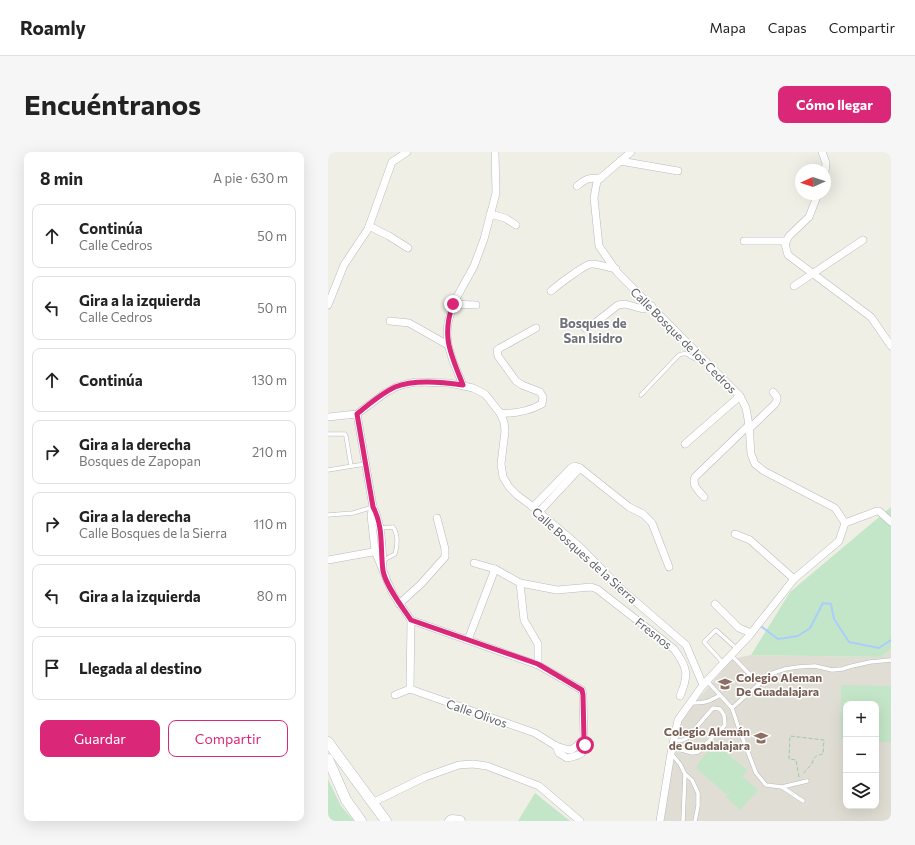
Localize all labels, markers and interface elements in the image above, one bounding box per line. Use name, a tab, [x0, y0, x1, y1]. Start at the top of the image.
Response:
text: Roamly	[20, 16, 86, 39]
text: Mapa	[710, 19, 746, 36]
text: Capas	[768, 19, 807, 36]
text: Compartir	[829, 19, 895, 36]
button: Cómo llegar	[778, 86, 891, 123]
text: Encuéntranos	[24, 87, 201, 121]
north arrow	[795, 164, 831, 200]
text: 8 min	[40, 168, 83, 189]
text: A pie · 630 m	[213, 170, 288, 186]
text: Continúa	[79, 219, 143, 237]
icon: ahead	[41, 225, 63, 247]
text: 50 m	[257, 228, 287, 244]
text: Calle Cedros	[79, 237, 152, 253]
street label: Calle Bosque de los Cedros	[628, 284, 740, 396]
text: Gira a la izquierda	[79, 291, 201, 309]
route end	[444, 295, 462, 313]
icon: left	[41, 297, 63, 319]
text: 50 m	[257, 300, 287, 316]
text: Calle Cedros	[79, 309, 152, 325]
district label: Bosques de San Isidro	[559, 315, 627, 346]
icon: ahead	[41, 369, 63, 391]
text: Continúa	[79, 371, 143, 389]
text: 130 m	[252, 372, 287, 388]
text: Gira a la derecha	[79, 435, 191, 453]
icon: right	[41, 441, 63, 463]
text: 210 m	[252, 444, 287, 460]
text: Bosques de Zapopan	[79, 453, 201, 469]
street label: Calle Bosques de la Sierra	[530, 504, 640, 606]
text: Gira a la derecha	[79, 507, 191, 525]
icon: right	[41, 513, 63, 535]
text: 110 m	[254, 516, 287, 532]
text: Calle Bosques de la Sierra	[79, 525, 227, 541]
icon: left	[41, 585, 63, 607]
text: Gira a la izquierda	[79, 587, 201, 605]
text: 80 m	[257, 588, 287, 604]
street label: Fresnos	[633, 614, 675, 652]
icon: arrive	[41, 657, 63, 679]
text: Llegada al destino	[79, 659, 202, 677]
place label: Colegio Aleman De Guadalajara	[736, 670, 822, 698]
school or university icon: Colegio Aleman De Guadalajara	[717, 676, 733, 692]
street label: Calle Olivos	[445, 696, 509, 730]
map controls	[843, 701, 879, 809]
button: +	[843, 701, 879, 737]
button: Guardar	[40, 720, 160, 757]
button: Compartir	[168, 720, 288, 757]
place label: Colegio Alemán de Guadalajara	[664, 724, 750, 752]
school or university icon: Colegio Alemán de Guadalajara	[753, 730, 769, 746]
route start	[576, 736, 594, 754]
button: −	[843, 737, 879, 773]
button: layers	[843, 773, 879, 809]

